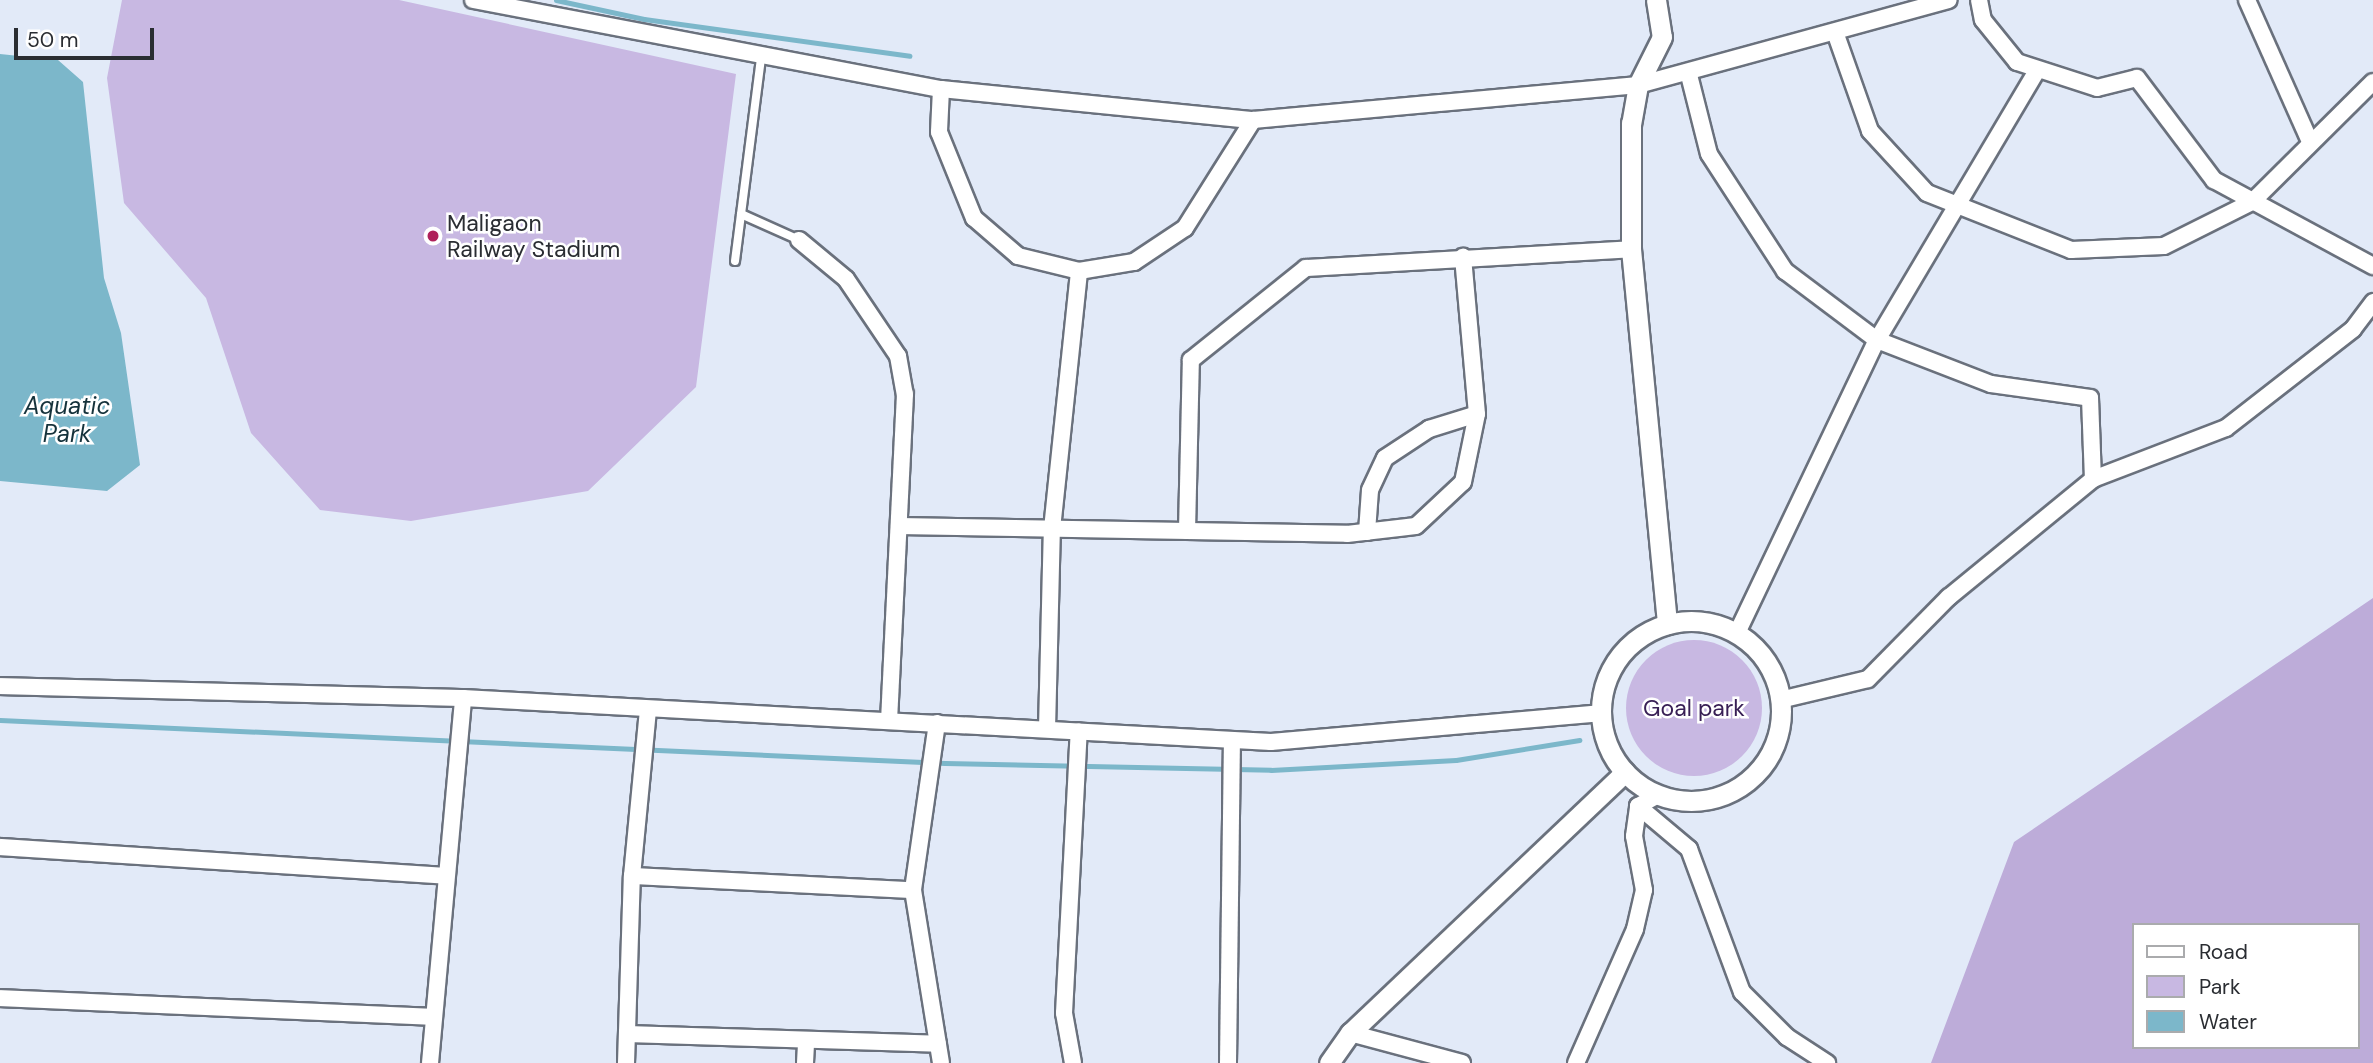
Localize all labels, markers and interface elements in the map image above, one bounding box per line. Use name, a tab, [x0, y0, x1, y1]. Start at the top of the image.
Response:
scale bar	[18, 14, 158, 58]
text: 50 m	[27, 26, 78, 54]
place label: Maligaon Railway Stadium	[447, 209, 620, 263]
marker: Maligaon Railway Stadium	[425, 228, 441, 244]
water label: Aquatic Park	[24, 392, 110, 448]
park label: Goal park	[1643, 694, 1745, 722]
legend	[2132, 923, 2359, 1049]
text: Road	[2199, 938, 2248, 966]
text: Park	[2199, 973, 2240, 1001]
text: Water	[2199, 1008, 2257, 1036]

